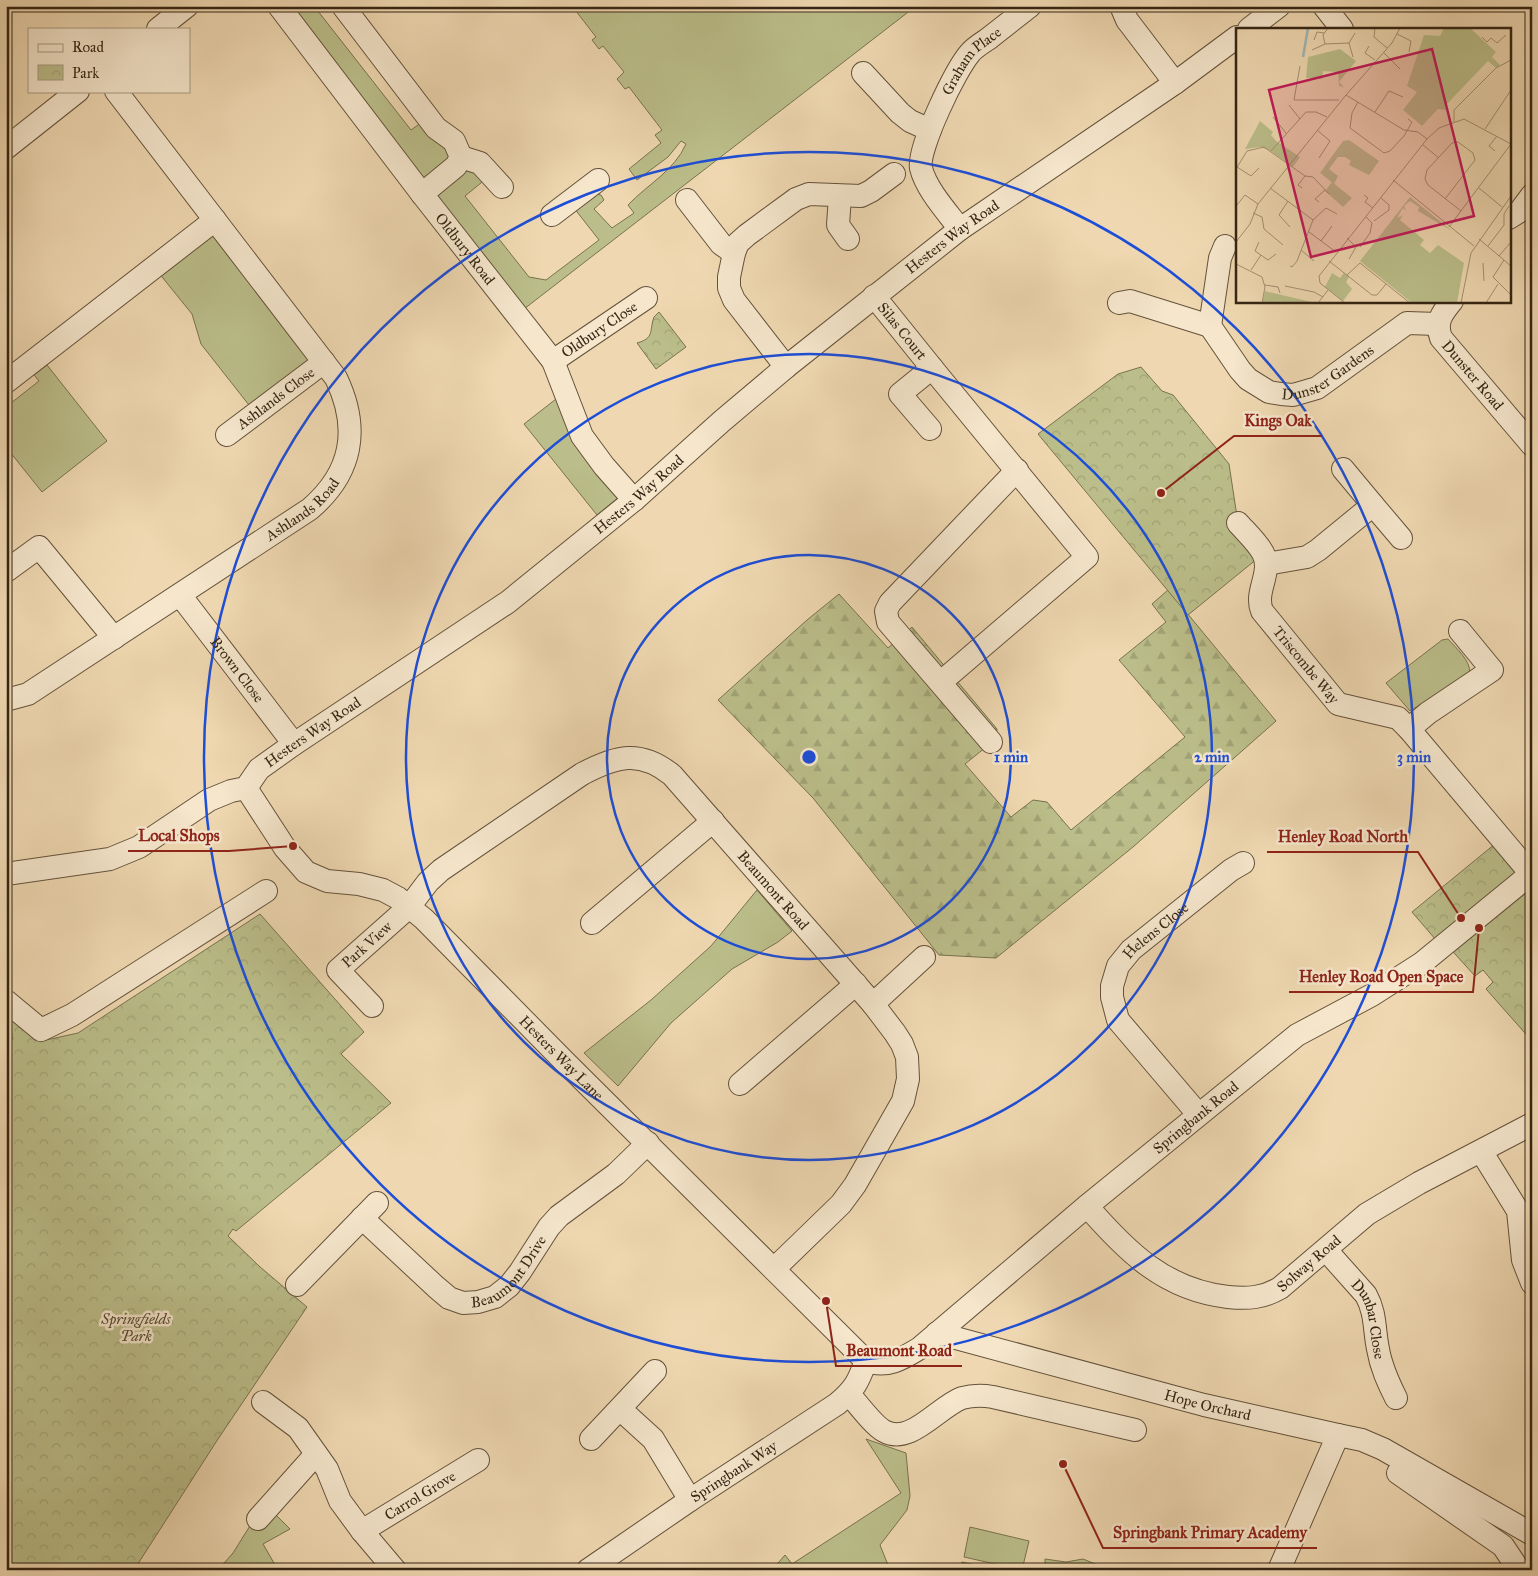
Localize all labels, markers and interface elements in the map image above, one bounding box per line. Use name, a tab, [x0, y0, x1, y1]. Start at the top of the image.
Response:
street label: Graham Place	[938, 23, 1005, 98]
legend	[28, 28, 190, 92]
inset map	[1236, 28, 1510, 302]
text: Road	[72, 38, 104, 56]
text: Park	[72, 64, 99, 82]
street label: Hesters Way Road	[902, 196, 1003, 278]
street label: Oldbury Road	[431, 209, 499, 289]
street label: Oldbury Close	[558, 298, 641, 362]
street label: Silas Court	[874, 299, 931, 364]
street label: Dunster Road	[1438, 337, 1508, 414]
street label: Dunster Gardens	[1281, 341, 1377, 404]
street label: Ashlands Close	[233, 363, 318, 434]
callout: Kings Oak	[1234, 405, 1322, 436]
text: Kings Oak	[1244, 411, 1312, 431]
street label: Hesters Way Road	[590, 451, 688, 538]
street label: Ashlands Road	[261, 474, 344, 545]
street label: Triscombe Way	[1269, 622, 1344, 708]
street label: Brown Close	[206, 633, 268, 706]
street label: Hesters Way Road	[261, 693, 365, 771]
centre of rings	[800, 748, 818, 766]
text: 1 min	[994, 748, 1029, 766]
text: 2 min	[1194, 748, 1231, 766]
text: 3 min	[1397, 748, 1432, 767]
callout: Local Shops	[128, 820, 229, 851]
callout: Henley Road North	[1267, 821, 1418, 852]
text: Local Shops	[138, 826, 220, 846]
text: Henley Road North	[1278, 827, 1408, 847]
street label: Beaumont Road	[734, 847, 813, 934]
street label: Helens Close	[1119, 898, 1192, 962]
street label: Park View	[338, 917, 396, 971]
callout: Henley Road Open Space	[1289, 961, 1473, 992]
text: Henley Road Open Space	[1299, 967, 1464, 987]
street label: Hesters Way Lane	[515, 1012, 607, 1104]
street label: Springbank Road	[1149, 1077, 1243, 1157]
street label: Solway Road	[1273, 1231, 1345, 1296]
street label: Beaumont Drive	[470, 1232, 550, 1311]
street label: Dunbar Close	[1347, 1275, 1389, 1361]
park label: Springfields Park	[100, 1310, 171, 1345]
callout: Beaumont Road	[836, 1335, 962, 1366]
text: Beaumont Road	[846, 1341, 953, 1360]
street label: Hope Orchard	[1162, 1386, 1253, 1424]
street label: Springbank Way	[687, 1436, 781, 1506]
street label: Carrol Grove	[381, 1467, 459, 1524]
callout: Springbank Primary Academy	[1103, 1517, 1317, 1548]
text: Springbank Primary Academy	[1113, 1523, 1308, 1543]

